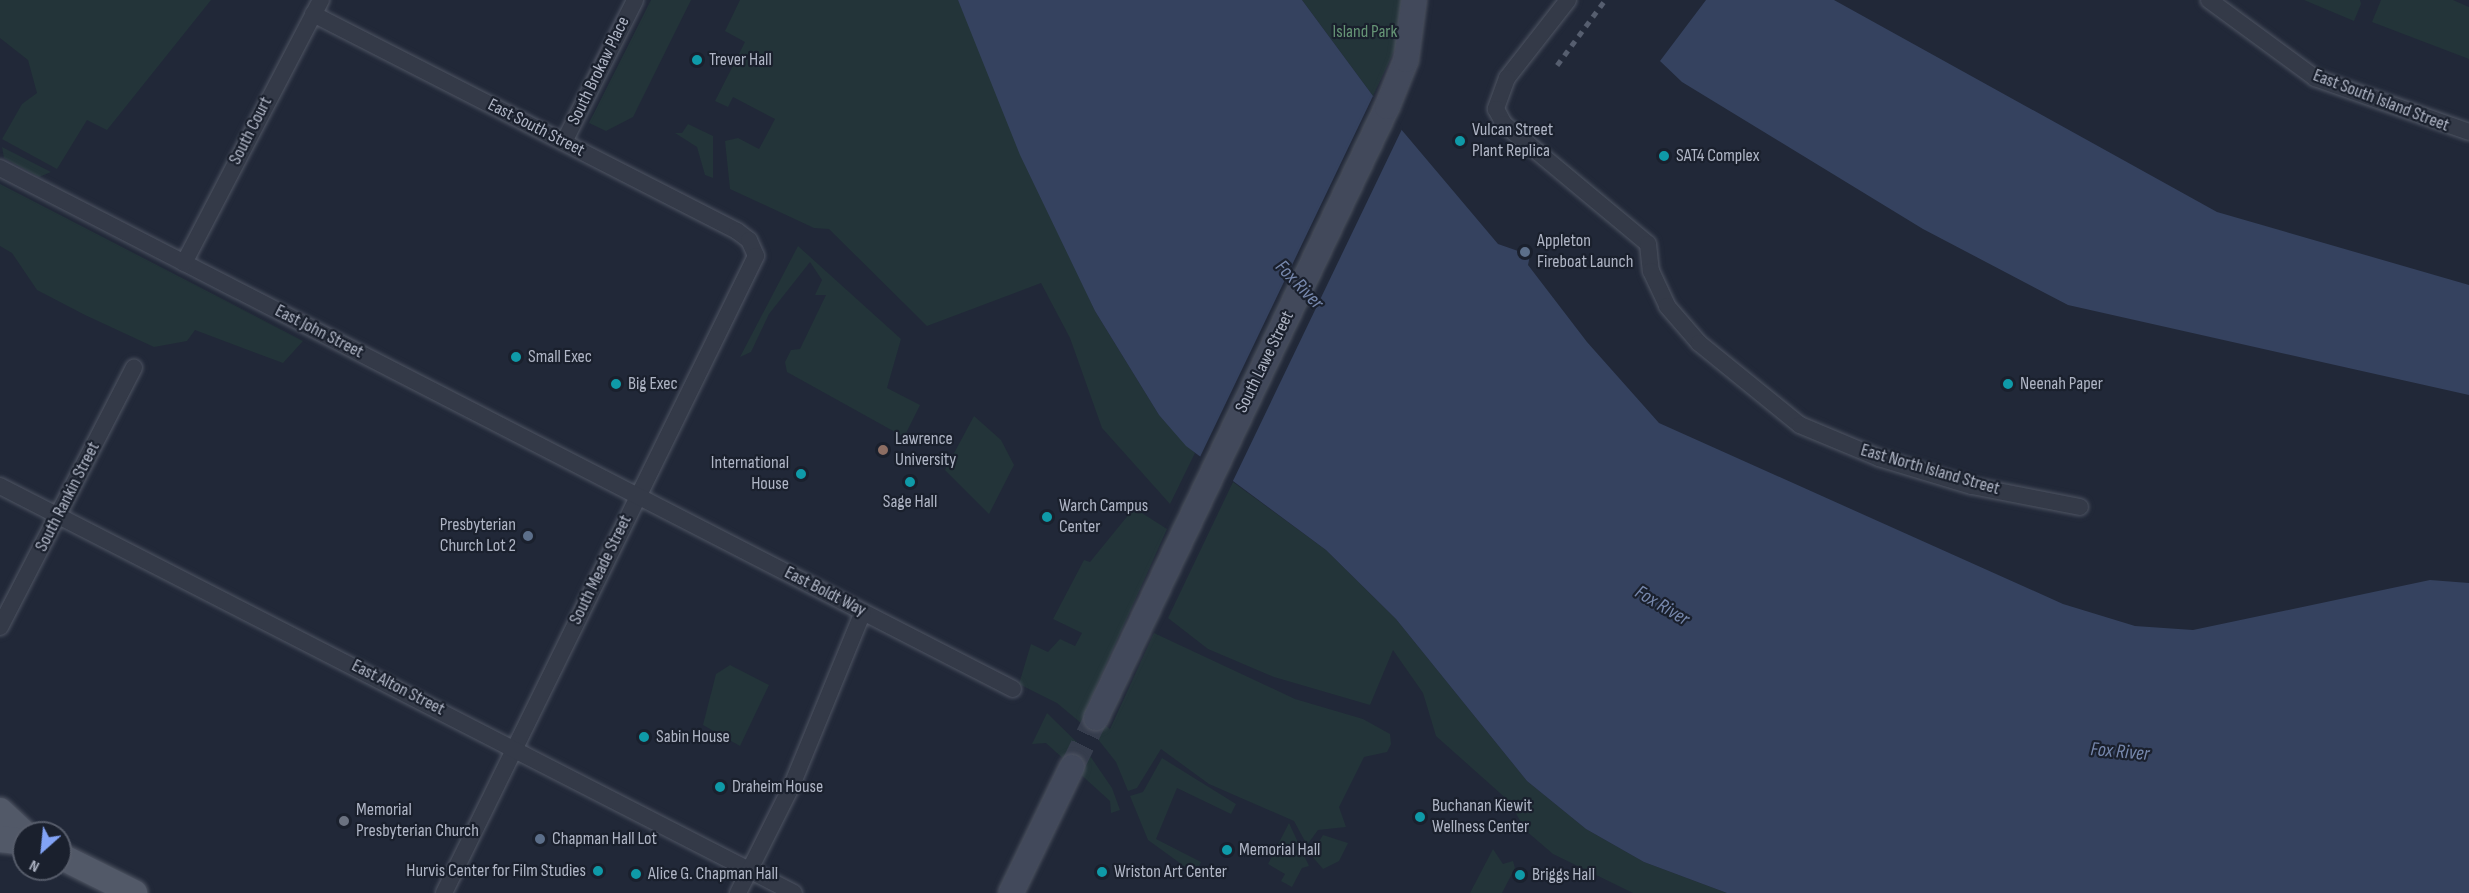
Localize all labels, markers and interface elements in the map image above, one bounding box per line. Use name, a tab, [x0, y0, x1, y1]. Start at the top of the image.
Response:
street label: South Brokaw Place	[563, 13, 635, 129]
park label: Island Park	[1333, 21, 1397, 43]
place label: Trever Hall	[709, 49, 772, 71]
marker: Trever Hall	[690, 53, 704, 67]
street label: East South Island Street	[2310, 65, 2452, 137]
street label: South Court	[225, 93, 277, 169]
street label: East South Street	[484, 94, 588, 162]
place label: Vulcan Street Plant Replica	[1472, 120, 1553, 162]
marker: Vulcan Street Plant Replica	[1453, 134, 1467, 148]
place label: SAT4 Complex	[1676, 145, 1759, 167]
marker: SAT4 Complex	[1657, 149, 1671, 163]
place label: Appleton Fireboat Launch	[1537, 231, 1633, 274]
marker: Appleton Fireboat Launch	[1518, 245, 1532, 259]
water label: Fox River	[1270, 255, 1328, 315]
street label: East John Street	[271, 301, 367, 363]
street label: South Lawe Street	[1231, 308, 1299, 416]
place label: Small Exec	[528, 346, 592, 368]
marker: Small Exec	[509, 350, 523, 364]
place label: Big Exec	[628, 373, 678, 395]
place label: Neenah Paper	[2020, 373, 2103, 395]
marker: Big Exec	[609, 377, 623, 391]
marker: Neenah Paper	[2001, 377, 2015, 391]
place label: Lawrence University	[895, 429, 956, 472]
street label: South Rankin Street	[31, 439, 105, 555]
street label: East North Island Street	[1858, 440, 2002, 500]
marker: Lawrence University	[876, 443, 890, 457]
place label: International House	[711, 453, 789, 496]
marker: International House	[794, 467, 808, 481]
marker: Sage Hall	[903, 475, 917, 489]
place label: Sage Hall	[883, 491, 937, 513]
place label: Warch Campus Center	[1059, 496, 1148, 538]
marker: Warch Campus Center	[1040, 510, 1054, 524]
street label: South Meade Street	[565, 512, 637, 628]
place label: Presbyterian Church Lot 2	[440, 515, 516, 558]
marker: Presbyterian Church Lot 2	[521, 529, 535, 543]
street label: East Boldt Way	[781, 562, 869, 622]
water label: Fox River	[1631, 581, 1693, 631]
street label: East Alton Street	[348, 655, 448, 721]
place label: Sabin House	[656, 726, 730, 748]
marker: Sabin House	[637, 730, 651, 744]
water label: Fox River	[2090, 737, 2150, 767]
place label: Draheim House	[732, 776, 823, 798]
marker: Draheim House	[713, 780, 727, 794]
place label: Buchanan Kiewit Wellness Center	[1432, 796, 1532, 838]
place label: Memorial Presbyterian Church	[356, 800, 479, 842]
marker: Buchanan Kiewit Wellness Center	[1413, 810, 1427, 824]
marker: Memorial Presbyterian Church	[337, 814, 351, 828]
north arrow	[12, 821, 72, 881]
place label: Chapman Hall Lot	[552, 828, 657, 850]
marker: Chapman Hall Lot	[533, 832, 547, 846]
place label: Memorial Hall	[1239, 839, 1320, 861]
marker: Memorial Hall	[1220, 843, 1234, 857]
text: N	[26, 855, 43, 876]
place label: Hurvis Center for Film Studies	[406, 860, 586, 882]
place label: Wriston Art Center	[1114, 861, 1227, 883]
place label: Alice G. Chapman Hall	[648, 863, 778, 885]
marker: Hurvis Center for Film Studies	[591, 864, 605, 878]
place label: Briggs Hall	[1532, 864, 1595, 886]
marker: Wriston Art Center	[1095, 865, 1109, 879]
marker: Alice G. Chapman Hall	[629, 867, 643, 881]
marker: Briggs Hall	[1513, 868, 1527, 882]

